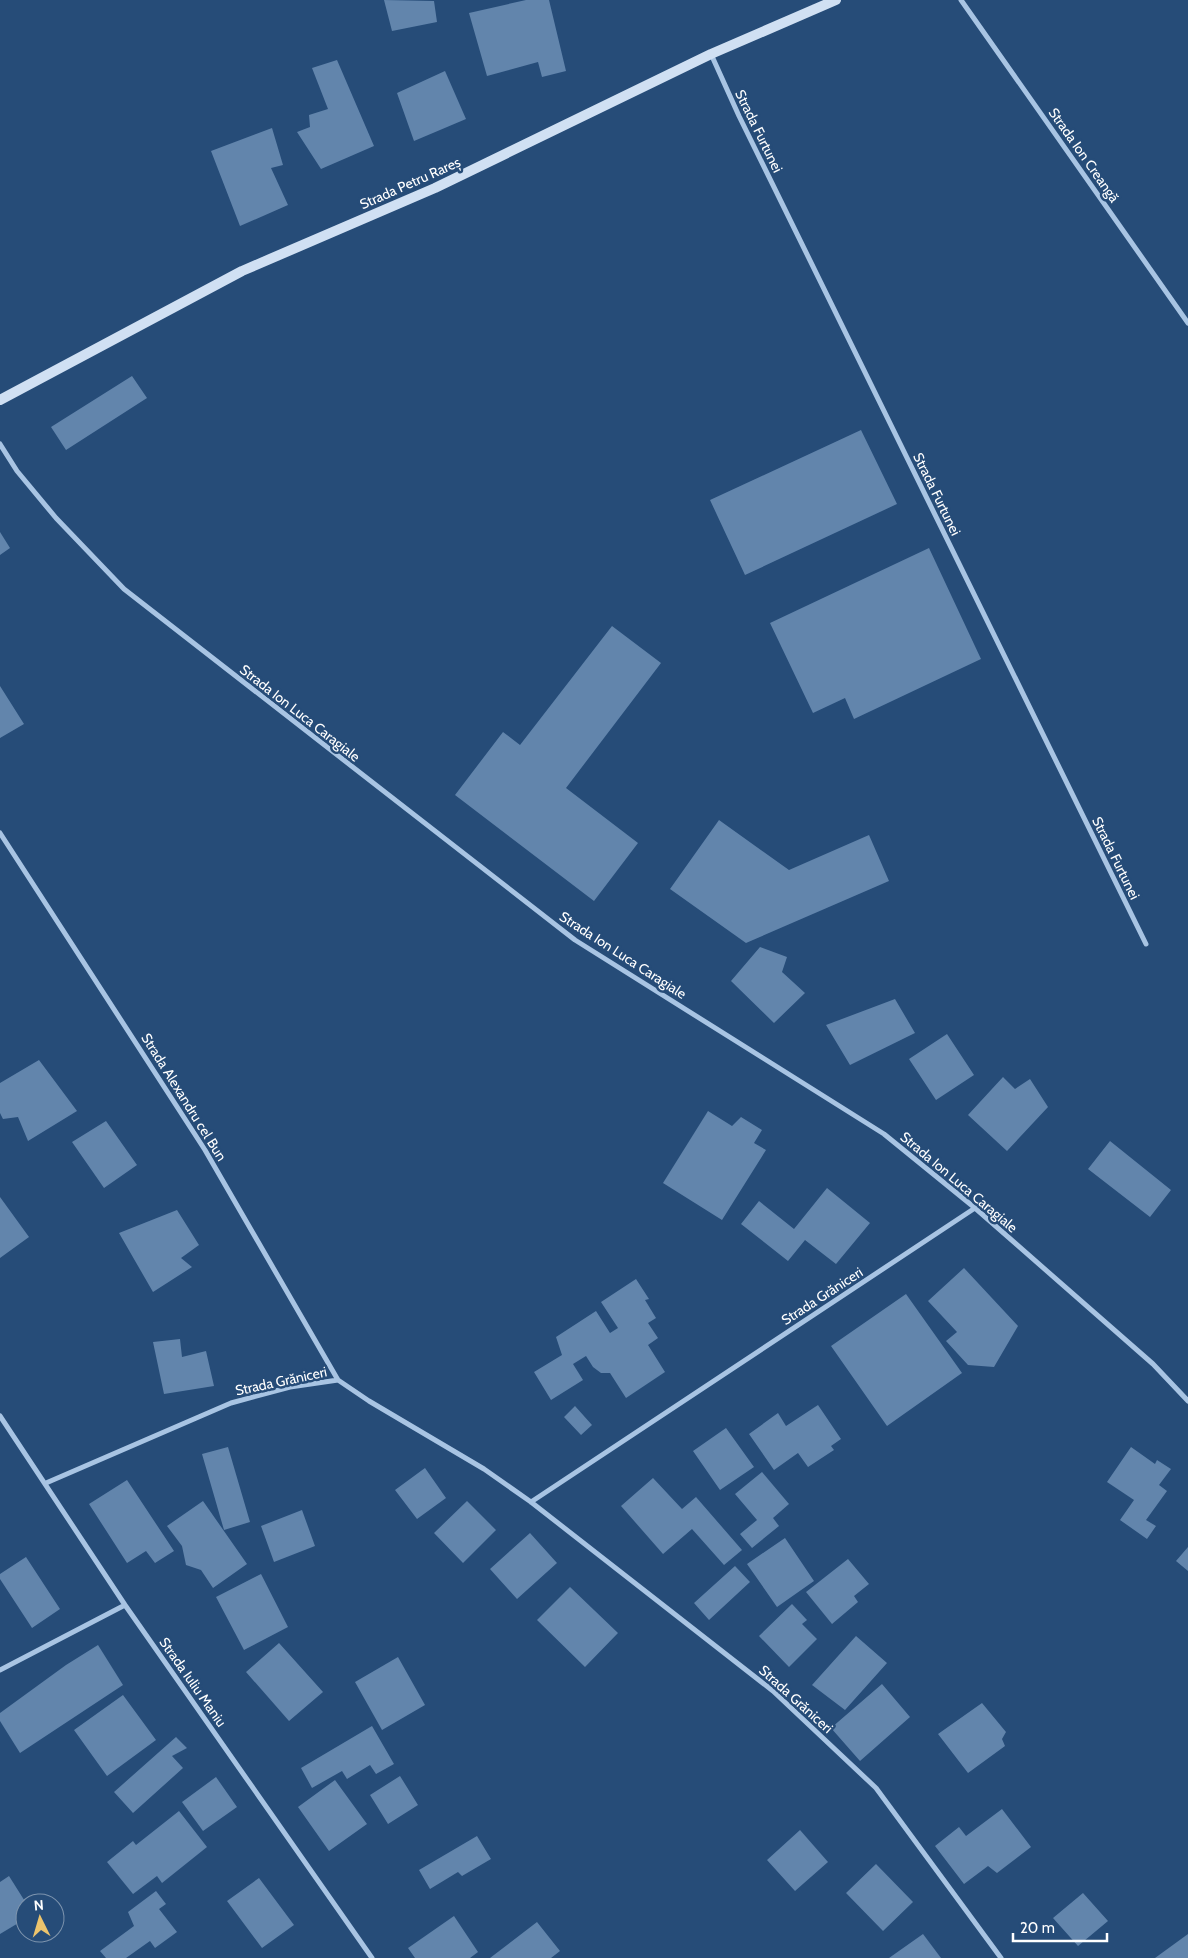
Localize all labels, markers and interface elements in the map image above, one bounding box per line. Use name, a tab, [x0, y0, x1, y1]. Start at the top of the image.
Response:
street label: Strada Furtunei	[731, 87, 787, 175]
street label: Strada Ion Creangă	[1045, 104, 1124, 206]
street label: Strada Petru Rareș	[357, 153, 463, 213]
street label: Strada Furtunei	[909, 450, 965, 538]
street label: Strada Ion Luca Caragiale	[236, 660, 364, 766]
street label: Strada Furtunei	[1088, 814, 1144, 902]
street label: Strada Ion Luca Caragiale	[556, 907, 690, 1003]
street label: Strada Alexandru cel Bun	[137, 1030, 231, 1164]
street label: Strada Ion Luca Caragiale	[897, 1128, 1021, 1236]
street label: Strada Grăniceri	[778, 1263, 866, 1329]
street label: Strada Grăniceri	[233, 1362, 329, 1400]
street label: Strada Iuliu Maniu	[156, 1634, 230, 1730]
street label: Strada Grăniceri	[755, 1661, 837, 1737]
north arrow	[15, 1893, 65, 1943]
text: N	[33, 1896, 45, 1914]
scale bar	[1013, 1910, 1107, 1942]
text: 20 m	[1020, 1919, 1055, 1937]

